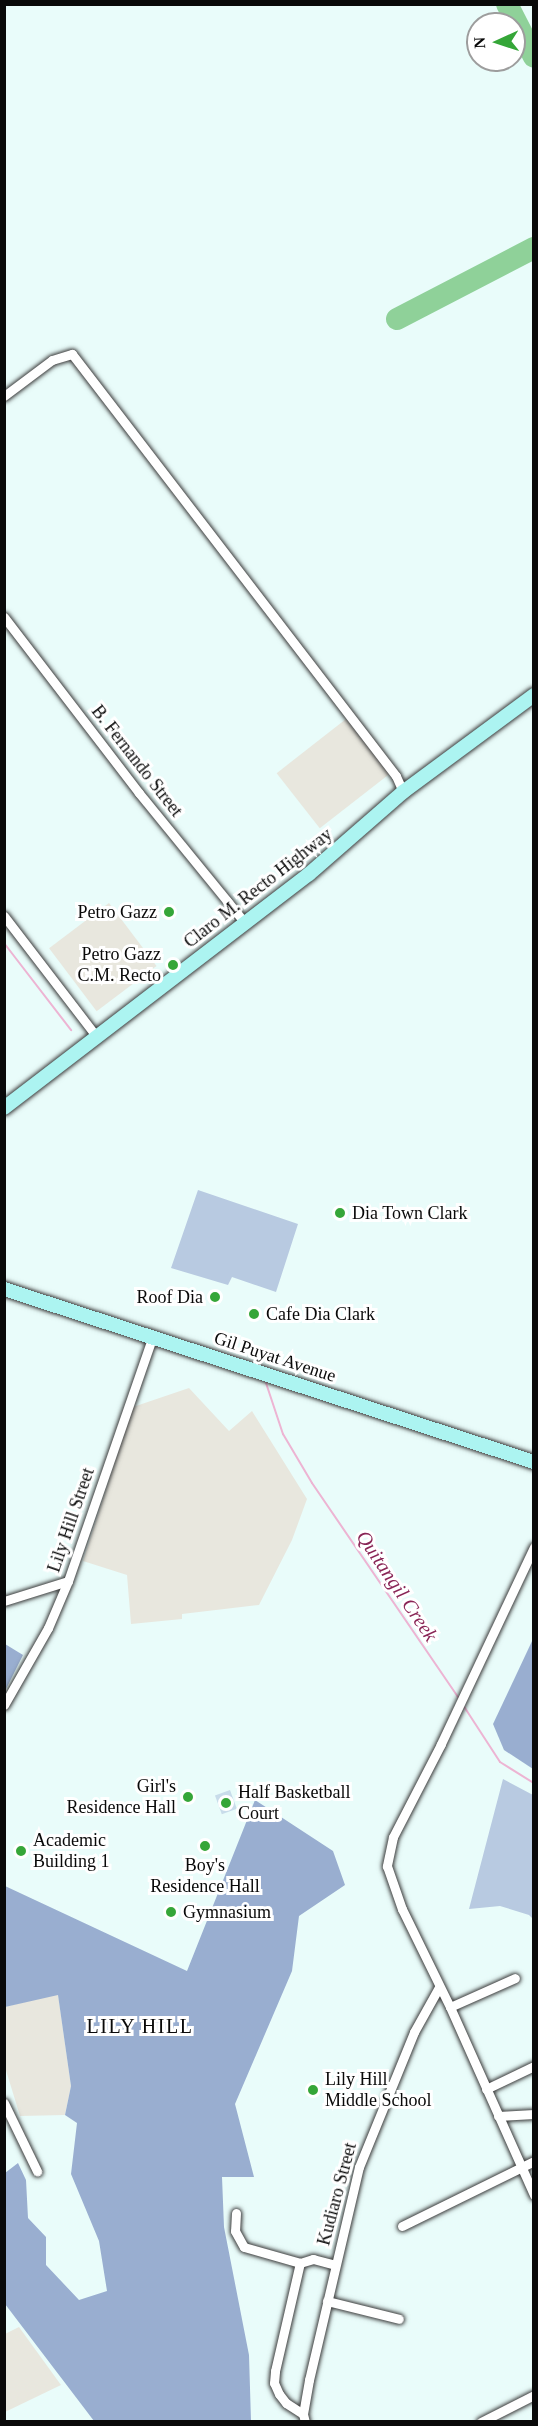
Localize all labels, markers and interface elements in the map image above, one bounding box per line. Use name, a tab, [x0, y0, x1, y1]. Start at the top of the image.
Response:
north arrow	[466, 12, 526, 72]
text: N	[471, 37, 488, 49]
street label: B. Fernando Street	[87, 701, 187, 821]
street label: Claro M. Recto Highway	[180, 823, 336, 953]
place label: Petro Gazz	[78, 901, 157, 923]
marker: Petro Gazz	[162, 905, 176, 919]
place label: Petro Gazz C.M. Recto	[78, 944, 161, 986]
marker: Petro Gazz C.M. Recto	[166, 958, 180, 972]
place label: Dia Town Clark	[352, 1202, 468, 1224]
marker: Dia Town Clark	[333, 1206, 347, 1220]
place label: Roof Dia	[137, 1286, 203, 1308]
marker: Roof Dia	[208, 1290, 222, 1304]
place label: Cafe Dia Clark	[266, 1303, 375, 1325]
marker: Cafe Dia Clark	[247, 1307, 261, 1321]
street label: Gil Puyat Avenue	[211, 1327, 339, 1387]
street label: Lily Hill Street	[43, 1465, 99, 1575]
water label: Quitangil Creek	[351, 1526, 443, 1646]
place label: Girl's Residence Hall	[67, 1776, 176, 1818]
place label: Half Basketball Court	[238, 1782, 350, 1824]
marker: Girl's Residence Hall	[181, 1790, 195, 1804]
marker: Half Basketball Court	[219, 1796, 233, 1810]
place label: Academic Building 1	[33, 1830, 110, 1872]
marker: Boy's Residence Hall	[198, 1839, 212, 1853]
marker: Academic Building 1	[14, 1844, 28, 1858]
place label: Boy's Residence Hall	[150, 1855, 260, 1898]
place label: Gymnasium	[183, 1901, 271, 1923]
marker: Gymnasium	[164, 1905, 178, 1919]
district label: LILY HILL	[86, 2014, 194, 2038]
place label: Lily Hill Middle School	[325, 2069, 431, 2112]
marker: Lily Hill Middle School	[306, 2083, 320, 2097]
street label: Kudiaro Street	[313, 2140, 361, 2248]

